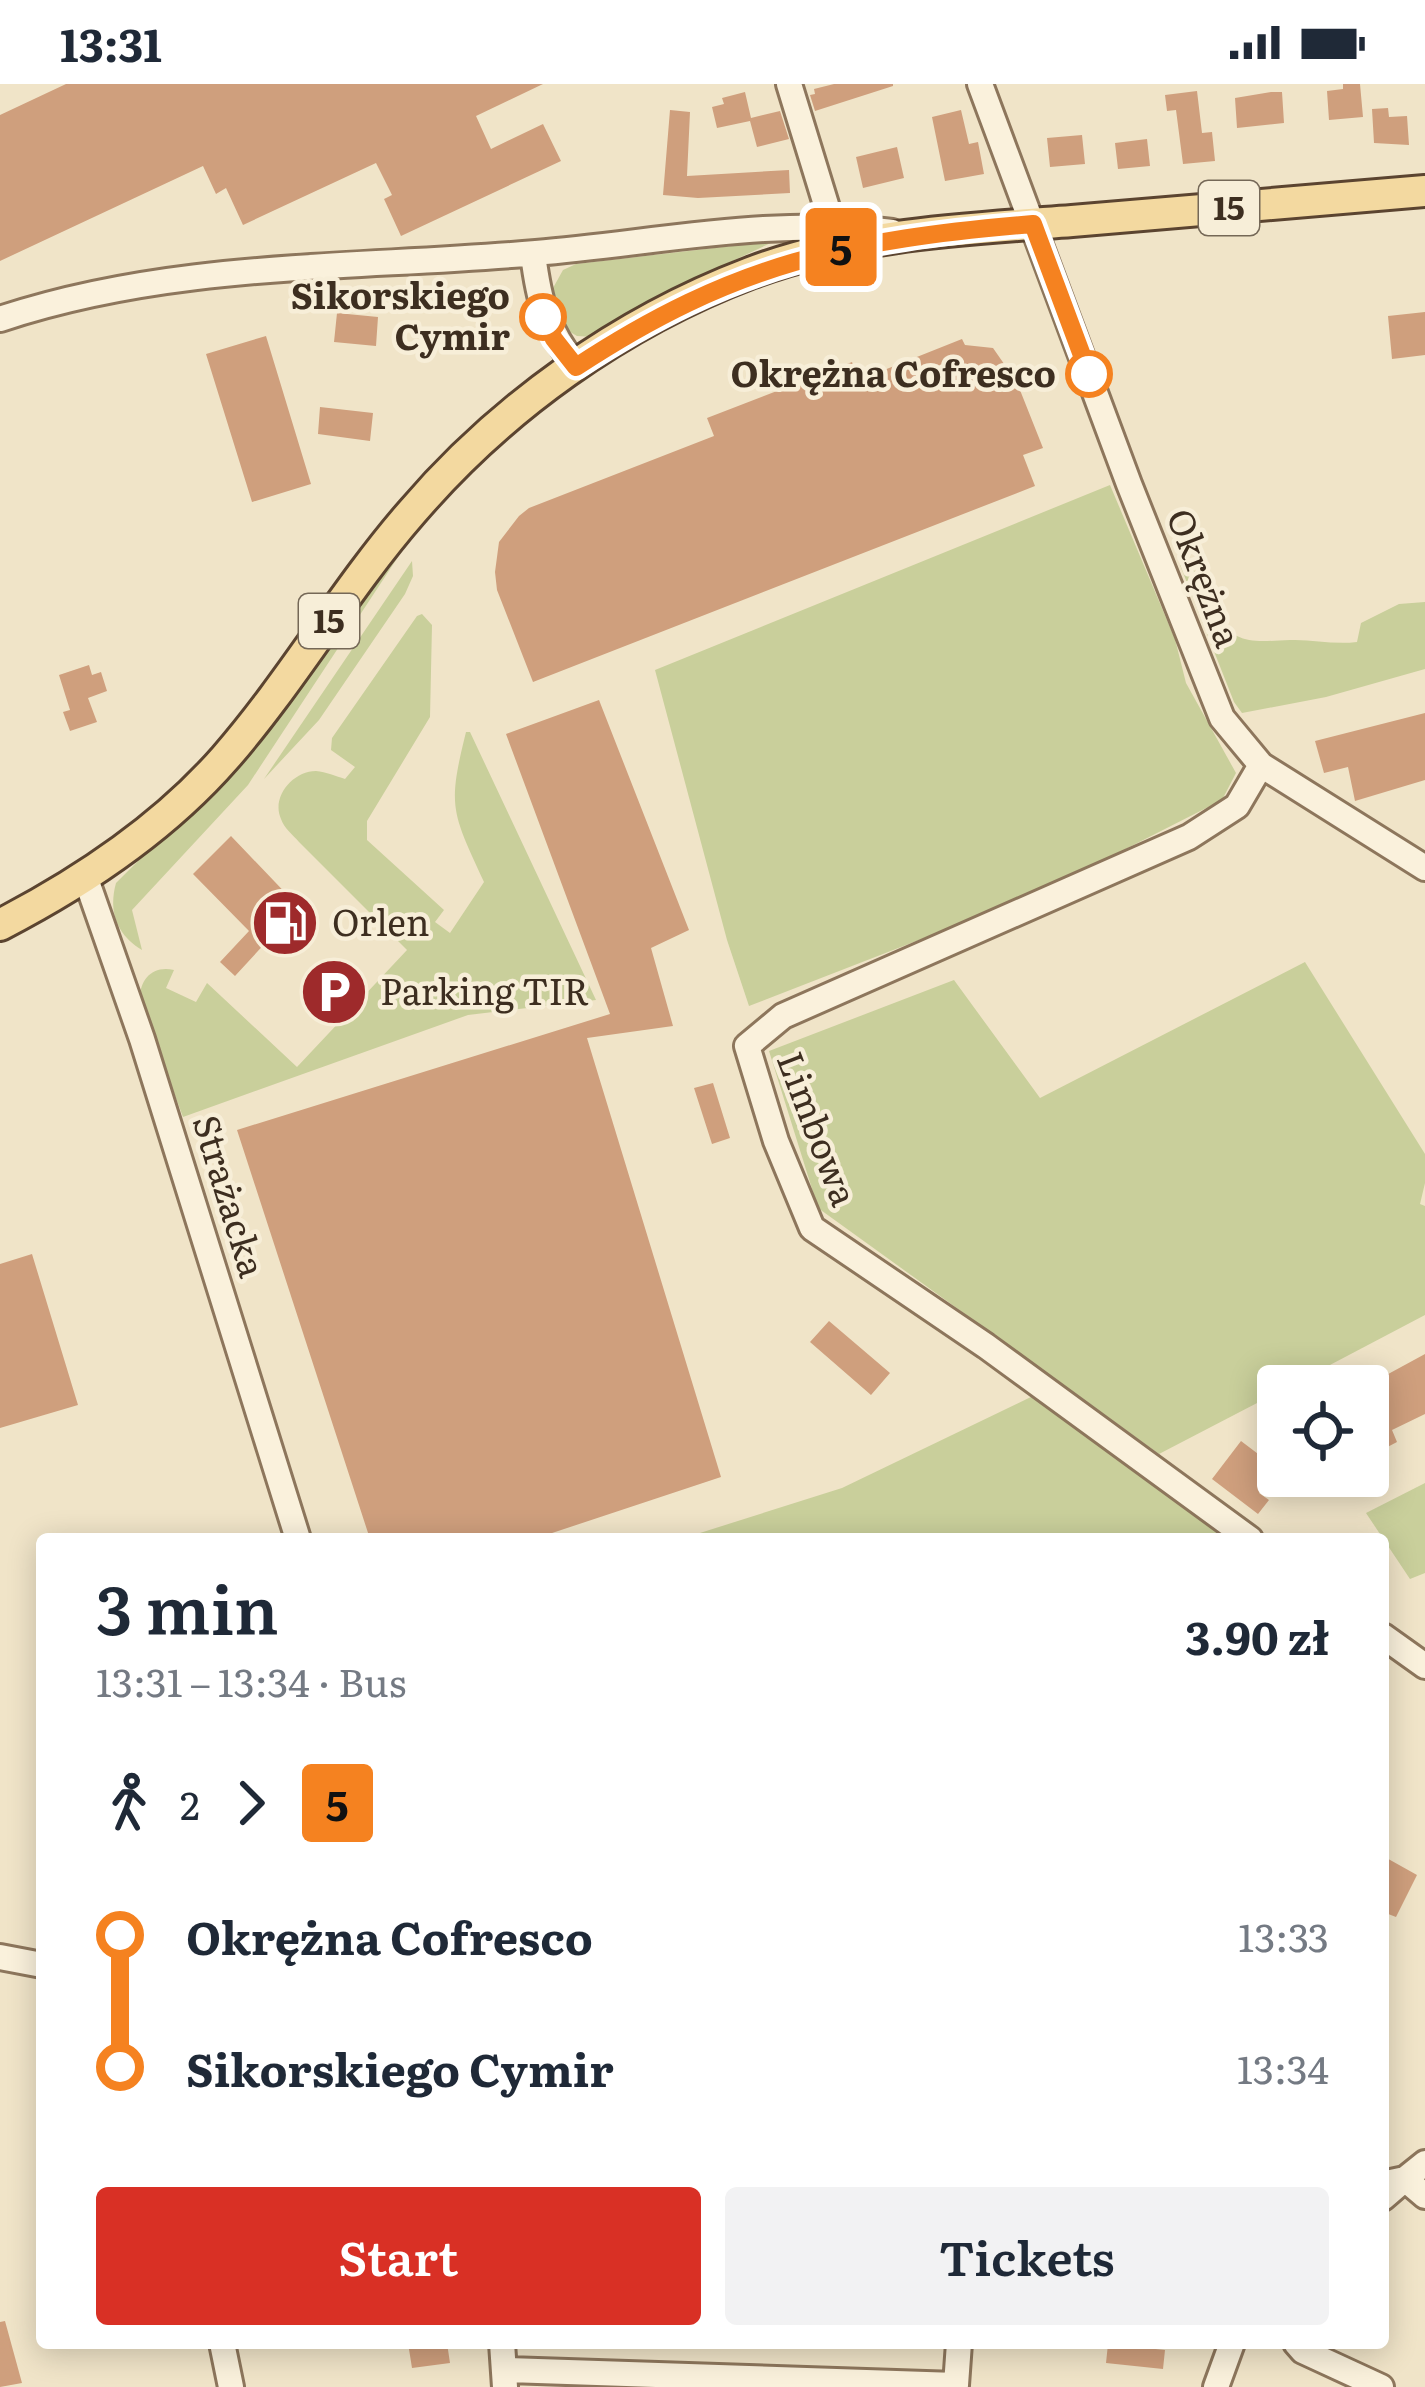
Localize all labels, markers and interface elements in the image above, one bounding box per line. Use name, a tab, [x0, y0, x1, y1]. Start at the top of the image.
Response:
text: 13:31	[60, 9, 162, 76]
road number: 15	[1199, 181, 1259, 235]
line badge: 5	[802, 208, 880, 286]
text: 5	[830, 216, 852, 278]
place label: Sikorskiego Cymir	[291, 267, 510, 361]
marker: Sikorskiego Cymir	[521, 295, 565, 339]
place label: Okrężna Cofresco	[731, 345, 1056, 398]
marker: Okrężna Cofresco	[1067, 352, 1111, 396]
street label: Okrężna	[1156, 500, 1257, 655]
road number: 15	[299, 594, 359, 648]
fuel station icon: Orlen	[250, 888, 320, 958]
place label: Orlen	[332, 894, 430, 947]
parking icon: Parking TIR	[299, 957, 369, 1027]
place label: Parking TIR	[380, 963, 589, 1016]
street label: Limbowa	[766, 1043, 873, 1213]
street label: Strażacka	[182, 1108, 281, 1283]
map controls	[1257, 1365, 1389, 1497]
button: locate	[1257, 1365, 1389, 1497]
text: 3 min	[96, 1557, 279, 1655]
text: 3.90 zł	[1185, 1602, 1329, 1669]
text: 13:31 – 13:34 · Bus	[96, 1651, 406, 1709]
icon: walk	[96, 1770, 162, 1836]
icon: forward	[218, 1770, 284, 1836]
text: 5	[326, 1772, 349, 1834]
text: 2	[180, 1774, 200, 1832]
text: Okrężna Cofresco	[186, 1902, 593, 1969]
text: 13:33	[1238, 1906, 1329, 1964]
text: Sikorskiego Cymir	[186, 2034, 614, 2101]
text: 13:34	[1237, 2038, 1329, 2096]
button: Start	[96, 2187, 701, 2325]
button: Tickets	[725, 2187, 1329, 2325]

